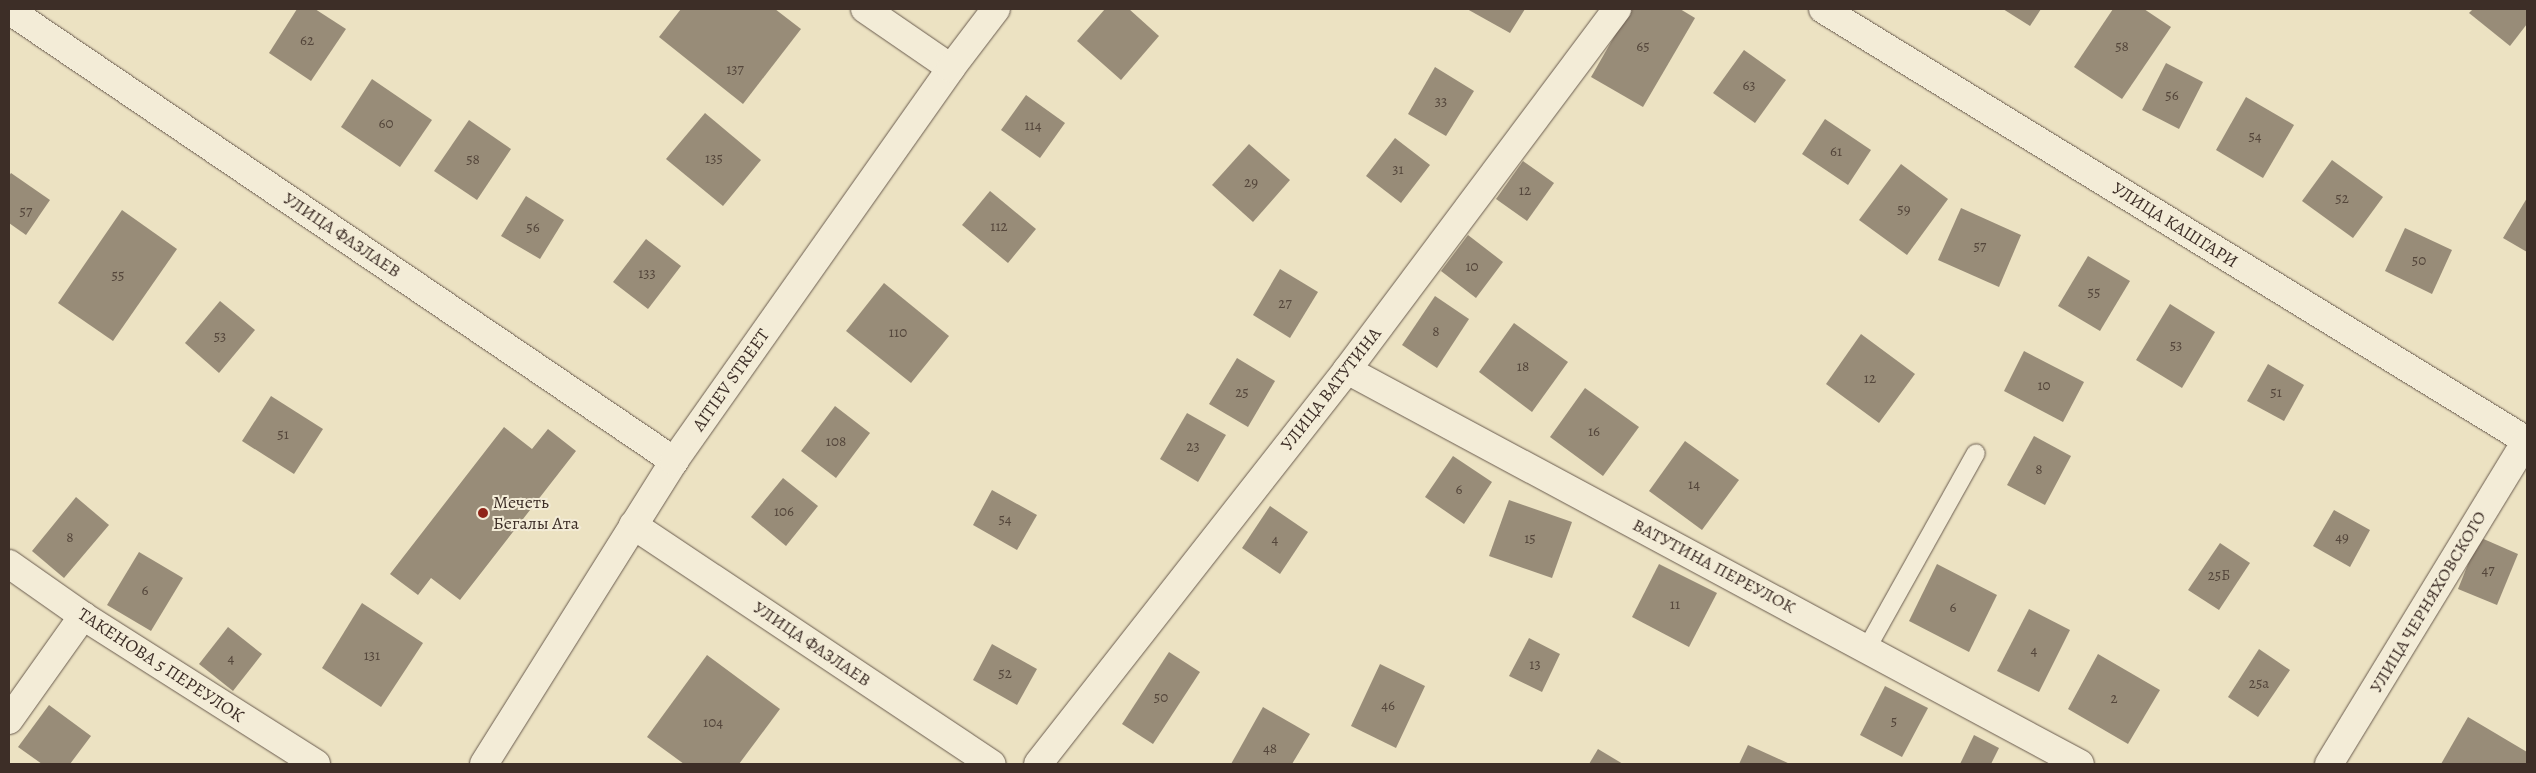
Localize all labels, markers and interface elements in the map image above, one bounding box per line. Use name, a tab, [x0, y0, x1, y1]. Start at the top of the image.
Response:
house number: 62	[300, 32, 314, 50]
house number: 65	[1636, 38, 1650, 56]
house number: 58	[2115, 38, 2129, 56]
house number: 137	[726, 61, 744, 79]
house number: 63	[1742, 77, 1756, 95]
house number: 56	[2165, 87, 2179, 105]
house number: 33	[1435, 93, 1447, 111]
house number: 60	[379, 115, 393, 133]
house number: 114	[1024, 117, 1042, 135]
house number: 54	[2248, 128, 2262, 146]
house number: 61	[1830, 143, 1842, 161]
house number: 135	[705, 150, 723, 168]
house number: 58	[466, 151, 480, 169]
house number: 31	[1392, 161, 1404, 179]
house number: 29	[1244, 174, 1258, 192]
street label: УЛИЦА КАШГАРИ	[2108, 178, 2242, 272]
house number: 12	[1519, 182, 1531, 200]
street label: УЛИЦА ФАЗЛАЕВ	[279, 188, 405, 282]
house number: 52	[2335, 190, 2349, 208]
house number: 59	[1897, 201, 1911, 219]
house number: 57	[20, 203, 32, 221]
house number: 112	[990, 218, 1008, 236]
house number: 56	[526, 219, 540, 237]
house number: 57	[1974, 238, 1986, 256]
house number: 50	[2412, 252, 2426, 270]
house number: 10	[1465, 258, 1479, 276]
house number: 133	[638, 265, 656, 283]
house number: 55	[112, 267, 124, 285]
house number: 55	[2088, 284, 2100, 302]
house number: 27	[1278, 295, 1292, 313]
street label: УЛИЦА ВАТУТИНА	[1276, 323, 1386, 455]
house number: 8	[1432, 323, 1440, 341]
house number: 110	[889, 324, 907, 342]
street label: AITIEV STREET	[688, 325, 774, 435]
house number: 53	[214, 328, 226, 346]
house number: 53	[2170, 337, 2182, 355]
house number: 18	[1517, 358, 1529, 376]
house number: 12	[1864, 370, 1876, 388]
house number: 10	[2037, 377, 2051, 395]
house number: 25	[1235, 384, 1249, 402]
house number: 51	[2270, 384, 2282, 402]
house number: 16	[1588, 423, 1600, 441]
house number: 51	[277, 426, 289, 444]
house number: 108	[826, 433, 846, 451]
house number: 23	[1186, 438, 1200, 456]
house number: 8	[2035, 461, 2043, 479]
house number: 14	[1688, 476, 1700, 494]
house number: 6	[1456, 481, 1462, 499]
place label: Мечеть Бегалы Ата	[493, 492, 579, 534]
house number: 106	[774, 503, 794, 521]
marker: Мечеть Бегалы Ата	[477, 507, 489, 519]
street label: УЛИЦА ЧЕРНЯХОВСКОГО	[2365, 507, 2491, 697]
house number: 54	[998, 511, 1012, 529]
street label: ВАТУТИНА ПЕРЕУЛОК	[1629, 514, 1799, 618]
house number: 8	[66, 529, 74, 547]
house number: 49	[2335, 529, 2349, 547]
house number: 15	[1524, 530, 1536, 548]
house number: 4	[1272, 531, 1278, 549]
house number: 47	[2481, 562, 2495, 580]
house number: 25Б	[2208, 567, 2230, 585]
house number: 6	[142, 582, 148, 600]
house number: 11	[1670, 596, 1680, 614]
street label: УЛИЦА ФАЗЛАЕВ	[749, 597, 875, 691]
house number: 6	[1950, 599, 1956, 617]
street label: ТАКЕНОВА 5 ПЕРЕУЛОК	[74, 603, 248, 727]
house number: 4	[2031, 642, 2037, 660]
house number: 131	[364, 647, 380, 665]
house number: 4	[228, 650, 234, 668]
house number: 13	[1529, 656, 1541, 674]
house number: 52	[998, 665, 1012, 683]
house number: 25а	[2249, 675, 2269, 693]
house number: 50	[1154, 689, 1168, 707]
house number: 2	[2110, 690, 2118, 708]
house number: 46	[1381, 697, 1395, 715]
house number: 5	[1891, 713, 1897, 731]
house number: 104	[703, 714, 723, 732]
house number: 48	[1263, 740, 1277, 758]

